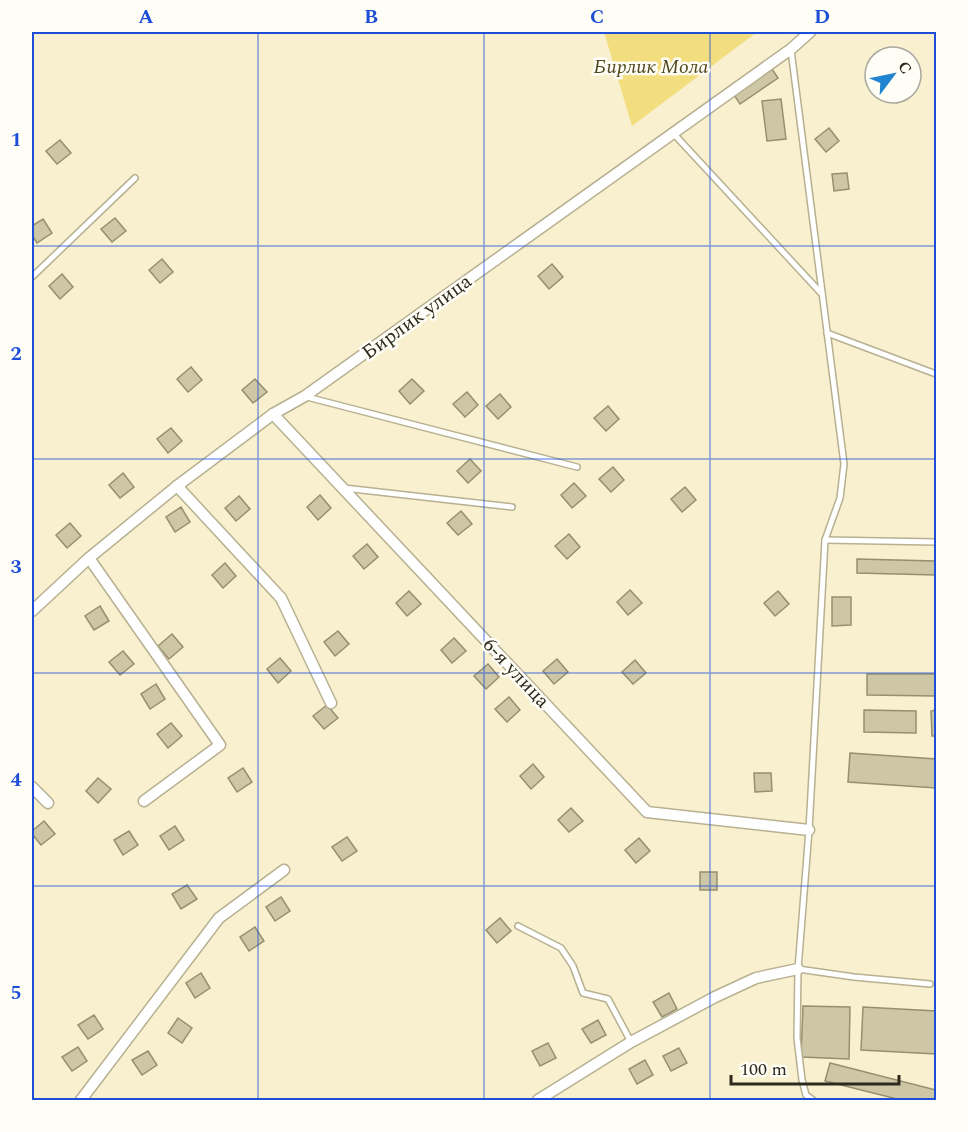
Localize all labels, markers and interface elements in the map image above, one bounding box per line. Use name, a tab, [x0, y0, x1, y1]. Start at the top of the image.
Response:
text: A	[138, 2, 154, 32]
text: B	[364, 2, 378, 32]
text: C	[590, 2, 604, 32]
text: D	[814, 2, 830, 32]
north arrow	[863, 45, 923, 105]
park label: Бирлик Мола	[594, 52, 708, 82]
text: С	[892, 56, 918, 79]
text: 1	[10, 125, 22, 155]
street label: Бирлик улица	[356, 267, 478, 367]
text: 2	[10, 339, 22, 369]
text: 3	[10, 552, 22, 582]
street label: 6-я улица	[475, 631, 557, 715]
text: 4	[10, 765, 22, 795]
text: 5	[10, 978, 22, 1008]
scale bar	[731, 1048, 899, 1086]
text: 100 m	[740, 1056, 787, 1083]

